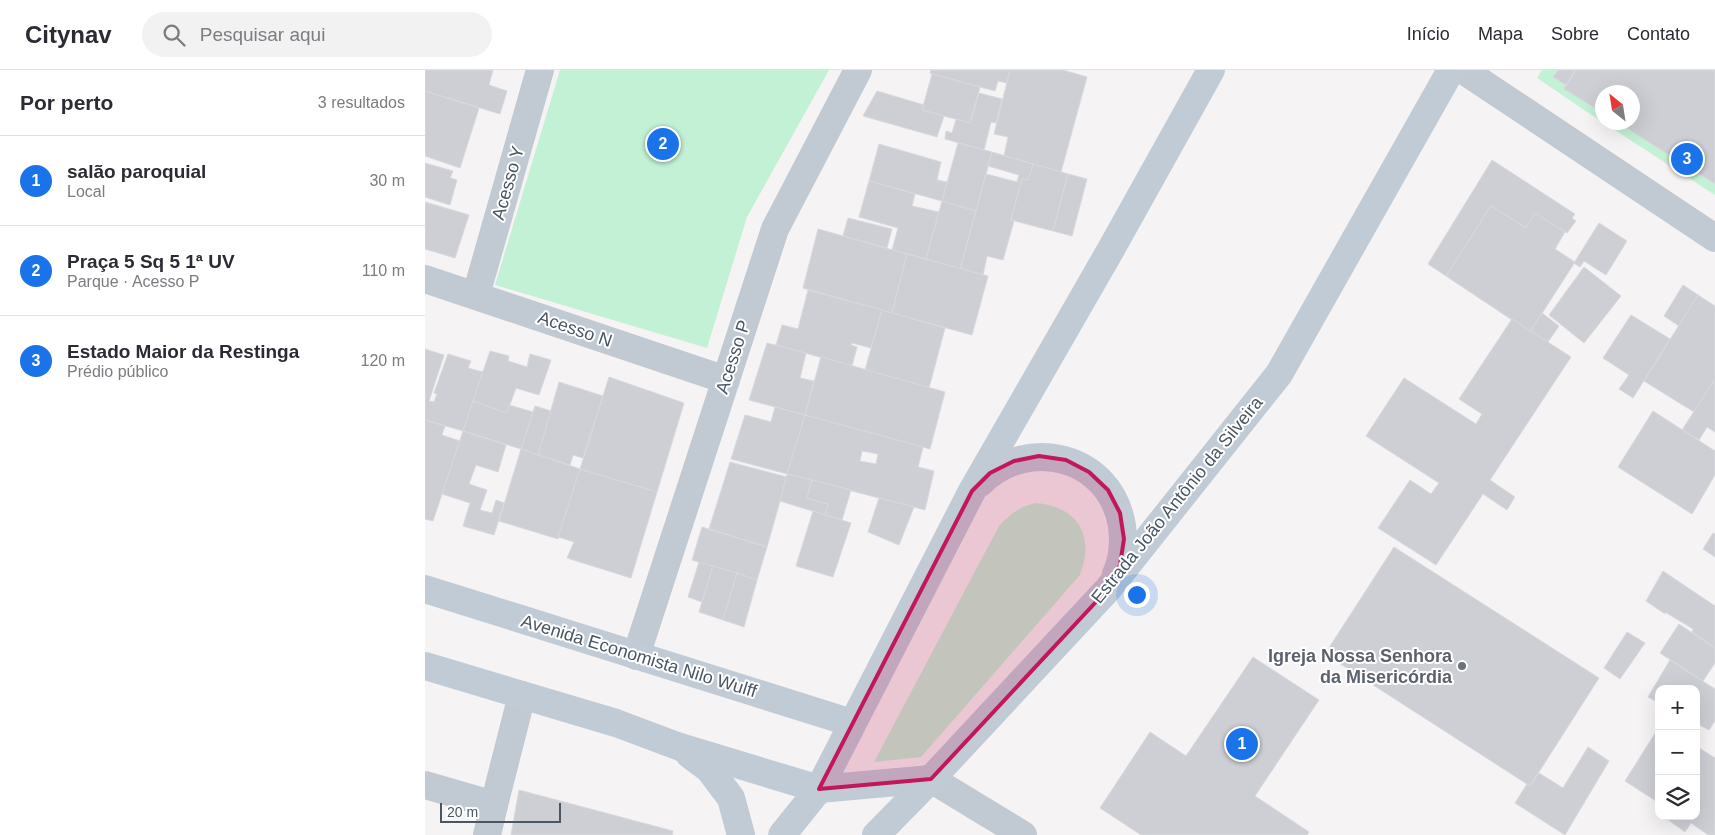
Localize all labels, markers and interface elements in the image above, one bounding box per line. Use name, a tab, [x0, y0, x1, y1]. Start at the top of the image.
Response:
search box	[142, 12, 492, 57]
text: Citynav	[25, 21, 112, 48]
icon: search	[160, 21, 188, 49]
text: Pesquisar aqui	[200, 24, 325, 45]
text: Início	[1407, 24, 1450, 44]
text: Mapa	[1478, 24, 1523, 44]
text: Sobre	[1551, 24, 1599, 44]
text: Contato	[1627, 24, 1690, 44]
north arrow	[1595, 85, 1640, 130]
text: Por perto	[20, 91, 113, 114]
text: 3 resultados	[318, 94, 405, 111]
pin: 2	[647, 125, 679, 163]
pin: 3	[1671, 140, 1703, 178]
street label: Acesso Y	[488, 144, 528, 222]
text: salão paroquial	[67, 161, 206, 182]
text: 1	[32, 172, 40, 189]
text: 30 m	[369, 172, 405, 189]
text: Local	[67, 183, 105, 200]
text: Praça 5 Sq 5 1ª UV	[67, 251, 235, 272]
text: 2	[32, 262, 40, 279]
text: 110 m	[362, 262, 405, 279]
text: Parque · Acesso P	[67, 273, 200, 290]
street label: Acesso N	[535, 307, 615, 351]
street label: Acesso P	[712, 318, 754, 396]
text: Estado Maior da Restinga	[67, 341, 299, 362]
text: 3	[32, 352, 40, 369]
text: 120 m	[361, 352, 405, 369]
text: Prédio público	[67, 363, 168, 380]
street label: Estrada João Antônio da Silveira	[1087, 392, 1267, 607]
your location	[1124, 582, 1150, 608]
street label: Avenida Economista Nilo Wulff	[519, 611, 760, 702]
place label: Igreja Nossa Senhora da Misericórdia	[1268, 646, 1453, 687]
marker: Igreja Nossa Senhora da Misericórdia	[1456, 660, 1468, 672]
map controls	[1655, 685, 1700, 820]
button: +	[1655, 685, 1700, 730]
pin: 1	[1226, 725, 1258, 763]
button: −	[1655, 730, 1700, 775]
button: layers	[1655, 775, 1700, 820]
scale bar	[440, 800, 561, 823]
text: 20 m	[447, 804, 478, 820]

